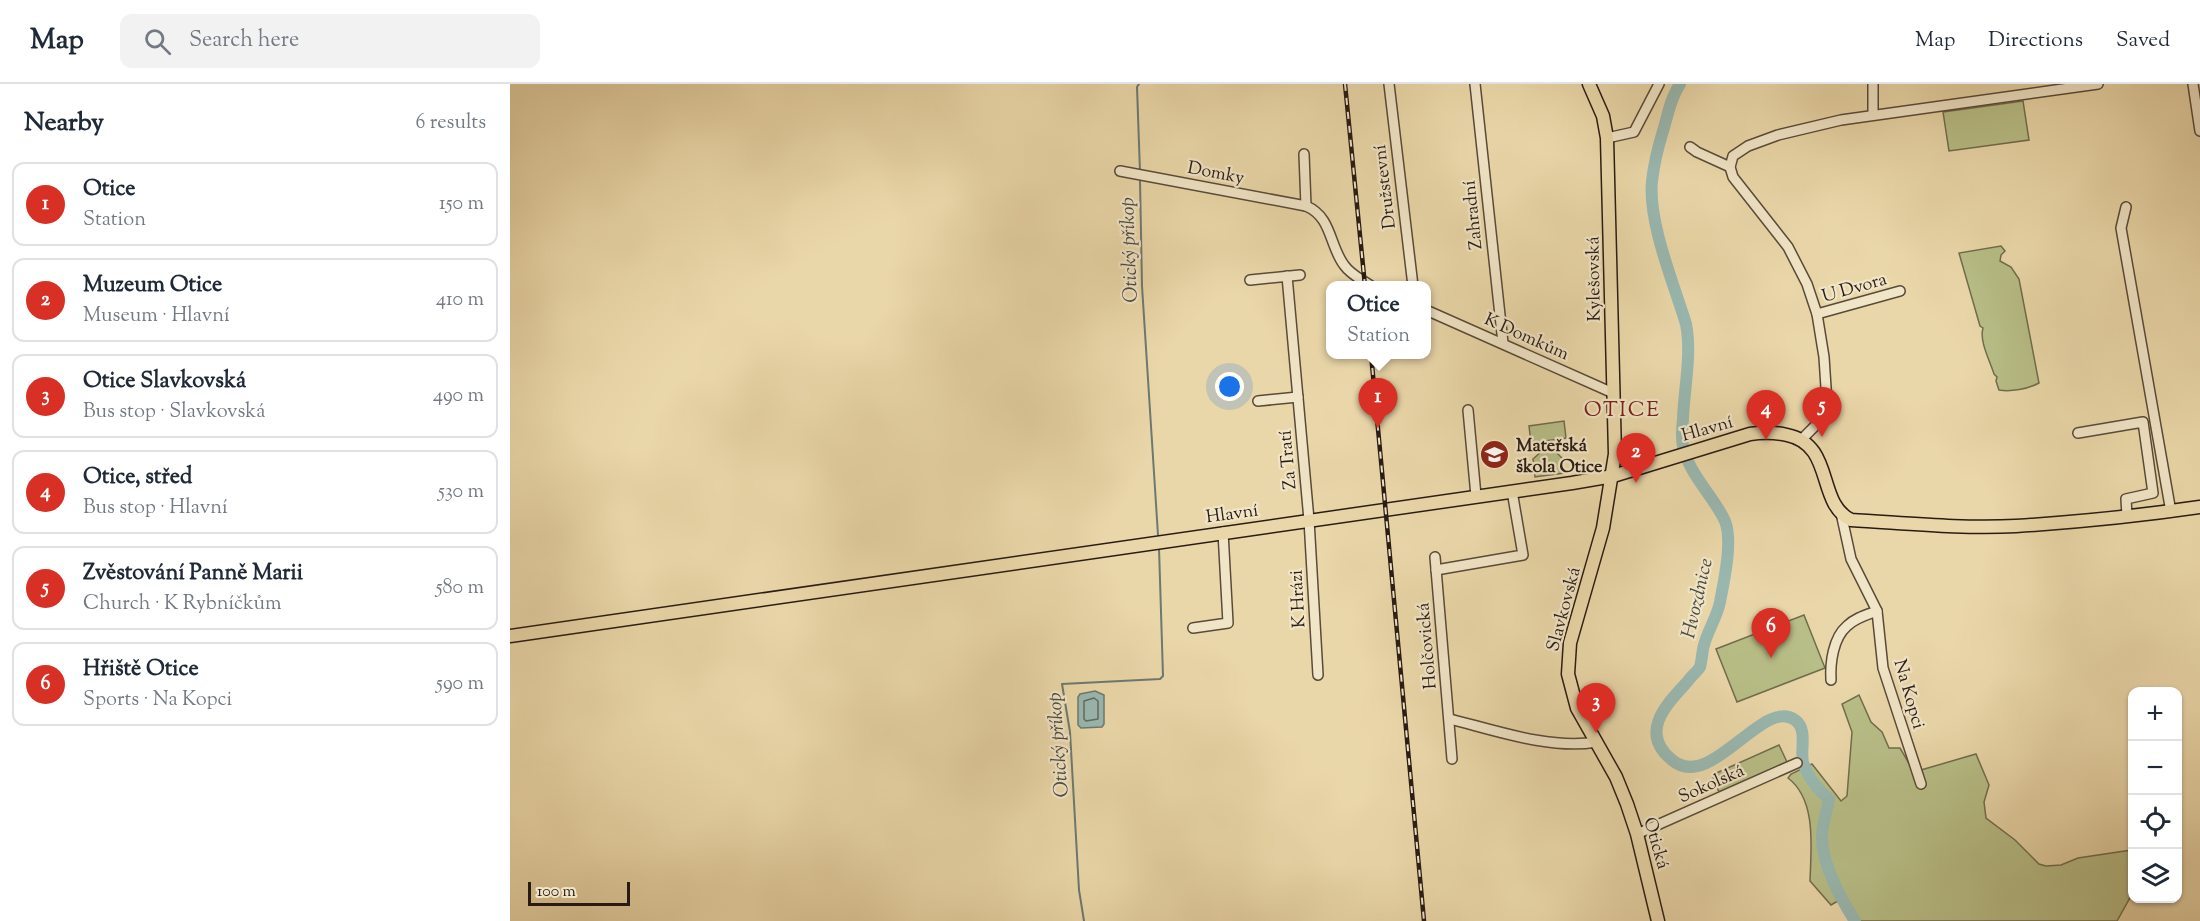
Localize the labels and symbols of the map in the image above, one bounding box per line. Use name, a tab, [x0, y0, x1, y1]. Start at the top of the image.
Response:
street label: Družstevní	[1368, 143, 1404, 230]
street label: Domky	[1185, 156, 1246, 192]
street label: Zahradní	[1457, 179, 1491, 251]
water label: Otický příkop	[1114, 196, 1147, 303]
street label: Kylešovská	[1581, 236, 1609, 322]
street label: U Dvora	[1819, 267, 1890, 311]
street label: K Domkům	[1480, 308, 1573, 368]
your location	[1215, 372, 1244, 401]
pin: 1	[1358, 378, 1398, 428]
pin: 5	[1802, 388, 1842, 437]
pin: 4	[1746, 390, 1786, 440]
district label: OTICE	[1584, 396, 1660, 426]
street label: Hlavní	[1679, 410, 1736, 450]
street label: Za Tratí	[1273, 429, 1305, 491]
place label: Mateřská škola Otice	[1516, 434, 1603, 481]
pin: 2	[1616, 434, 1656, 483]
school or university icon: Mateřská škola Otice	[1479, 439, 1511, 471]
street label: Hlavní	[1204, 498, 1260, 532]
water label: Hvozdnice	[1675, 556, 1722, 642]
street label: Slavkovská	[1541, 564, 1589, 655]
street label: K Hrázi	[1284, 569, 1313, 629]
street label: Holčovická	[1411, 601, 1445, 690]
pin: 6	[1752, 608, 1790, 658]
street label: Na Kopci	[1886, 657, 1930, 733]
pin: 3	[1576, 684, 1616, 733]
water label: Otický příkop	[1041, 691, 1078, 798]
street label: Sokolská	[1675, 759, 1749, 811]
street label: Otická	[1635, 815, 1675, 872]
scale bar	[528, 879, 630, 906]

